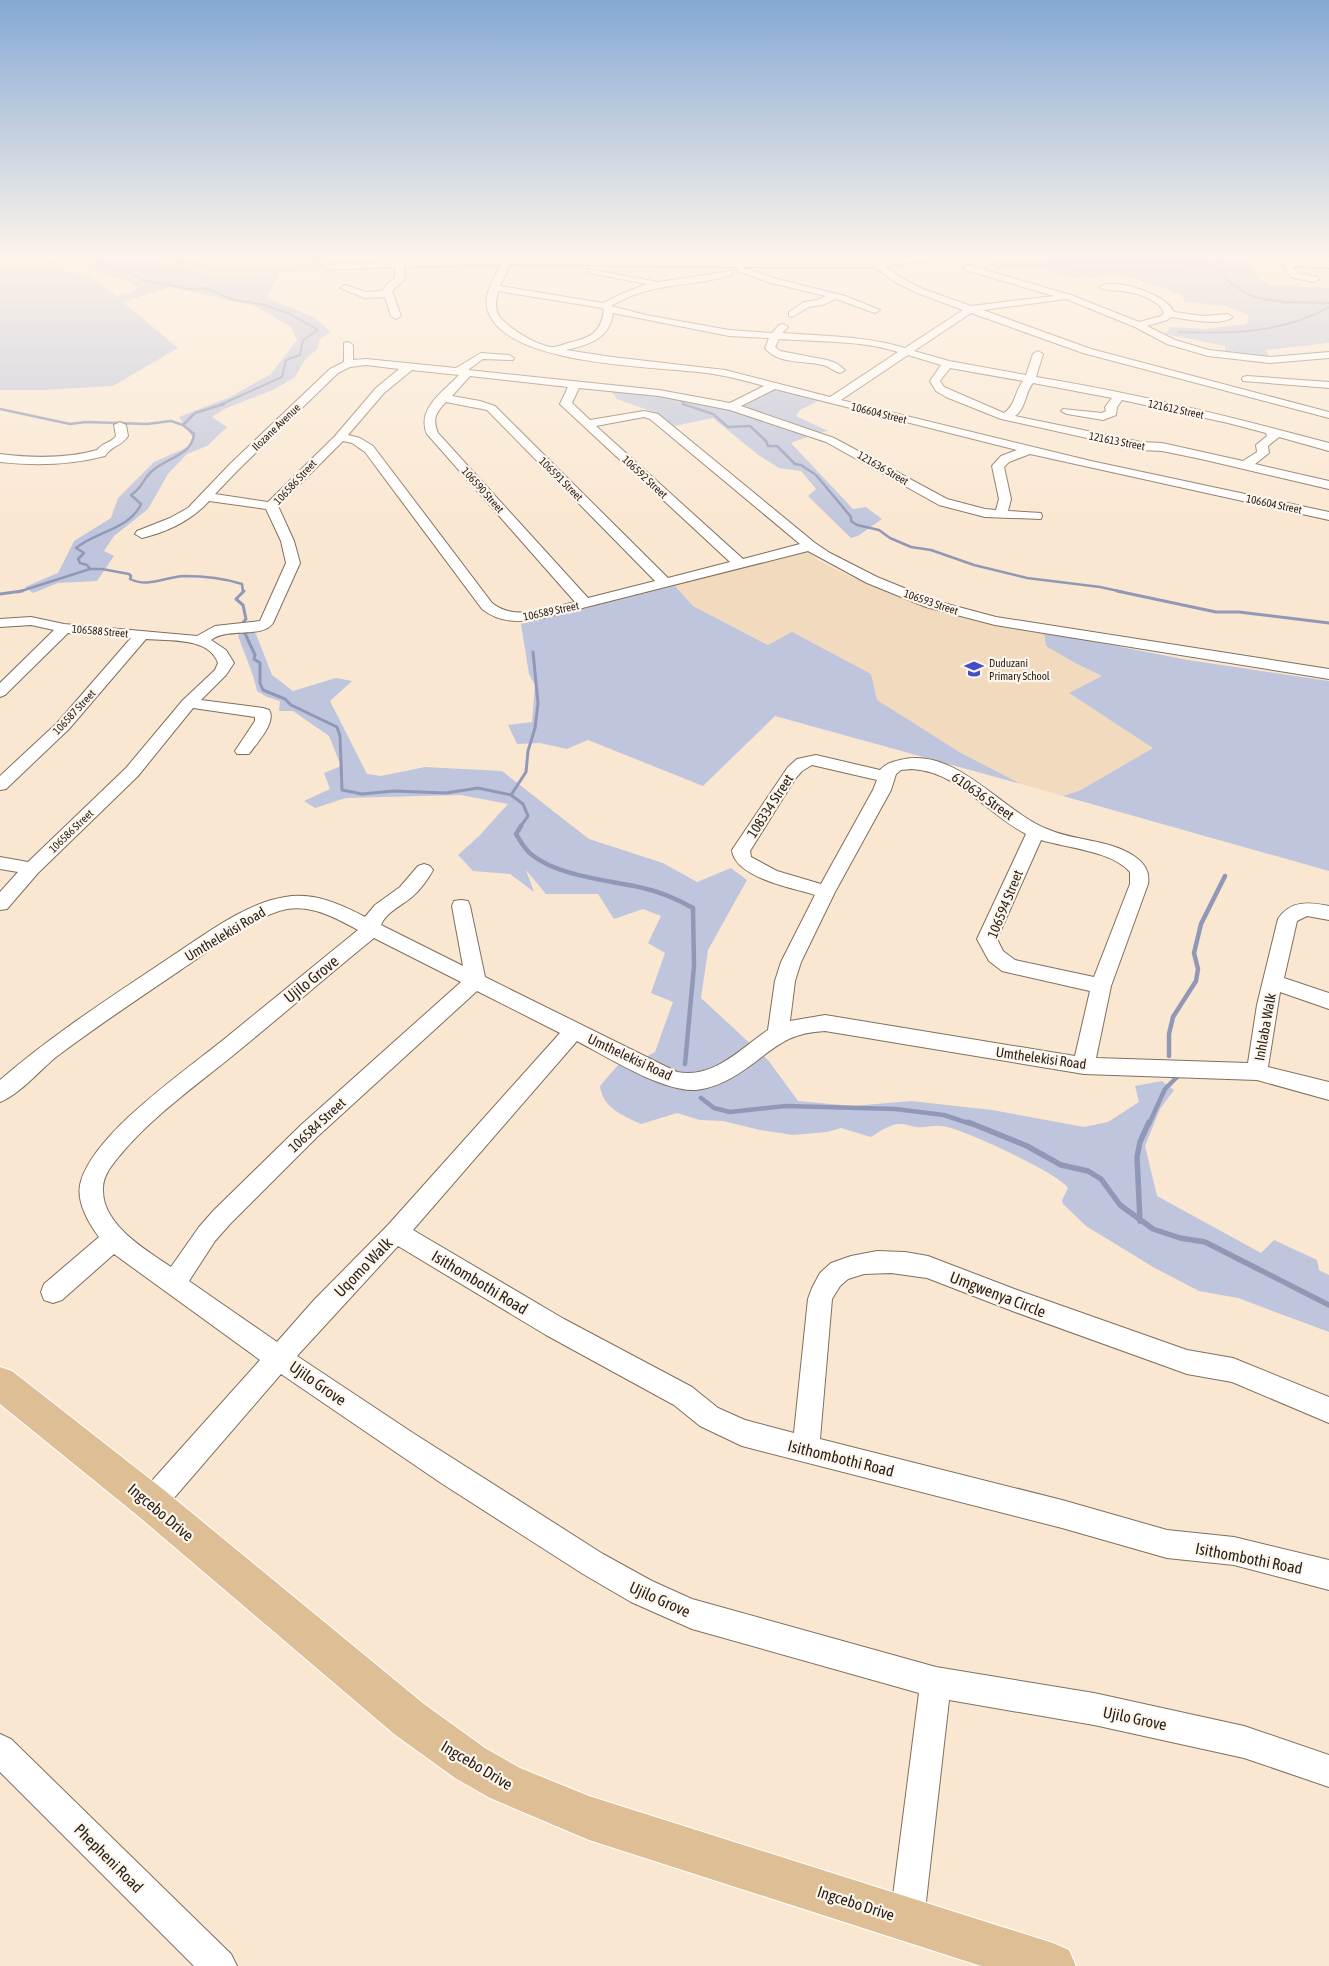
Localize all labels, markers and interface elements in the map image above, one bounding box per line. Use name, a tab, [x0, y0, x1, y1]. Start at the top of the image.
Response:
street label: 121612 Street	[1147, 397, 1205, 421]
street label: 106604 Street	[850, 400, 908, 426]
street label: Ilozane Avenue	[250, 401, 302, 453]
street label: 121613 Street	[1088, 430, 1146, 452]
street label: 121636 Street	[855, 449, 911, 487]
street label: 106592 Street	[620, 453, 670, 501]
street label: 106591 Street	[537, 455, 585, 503]
street label: 106586 Street	[271, 457, 319, 507]
street label: 106590 Street	[460, 465, 506, 515]
street label: 106604 Street	[1245, 492, 1303, 516]
street label: 106593 Street	[902, 587, 960, 617]
street label: 106589 Street	[522, 599, 580, 623]
street label: 106588 Street	[71, 623, 129, 639]
place label: Duduzani Primary School	[989, 657, 1050, 682]
school or university icon: Duduzani Primary School	[963, 658, 985, 680]
street label: 106587 Street	[50, 687, 98, 737]
street label: 610636 Street	[949, 769, 1017, 823]
street label: 108334 Street	[744, 771, 796, 841]
street label: 106586 Street	[46, 807, 96, 855]
street label: 106594 Street	[984, 868, 1026, 940]
street label: Umthelekisi Road	[182, 904, 268, 964]
street label: Ujilo Grove	[280, 952, 342, 1007]
street label: Inhlaba Walk	[1251, 992, 1279, 1062]
street label: Umthelekisi Road	[585, 1030, 675, 1084]
street label: Umthelekisi Road	[995, 1044, 1087, 1072]
street label: 106584 Street	[285, 1095, 349, 1155]
street label: Uqomo Walk	[330, 1234, 396, 1301]
street label: Isithombothi Road	[429, 1246, 531, 1318]
street label: Umgwenya Circle	[947, 1267, 1048, 1321]
street label: Ujilo Grove	[286, 1357, 350, 1410]
street label: Isithombothi Road	[786, 1436, 896, 1480]
street label: Ingcebo Drive	[124, 1479, 197, 1545]
street label: Isithombothi Road	[1194, 1539, 1304, 1577]
street label: Ujilo Grove	[626, 1578, 693, 1621]
street label: Ujilo Grove	[1101, 1702, 1169, 1735]
street label: Ingcebo Drive	[438, 1737, 516, 1794]
street label: Phepheni Road	[70, 1820, 147, 1897]
street label: Ingcebo Drive	[815, 1882, 897, 1925]

